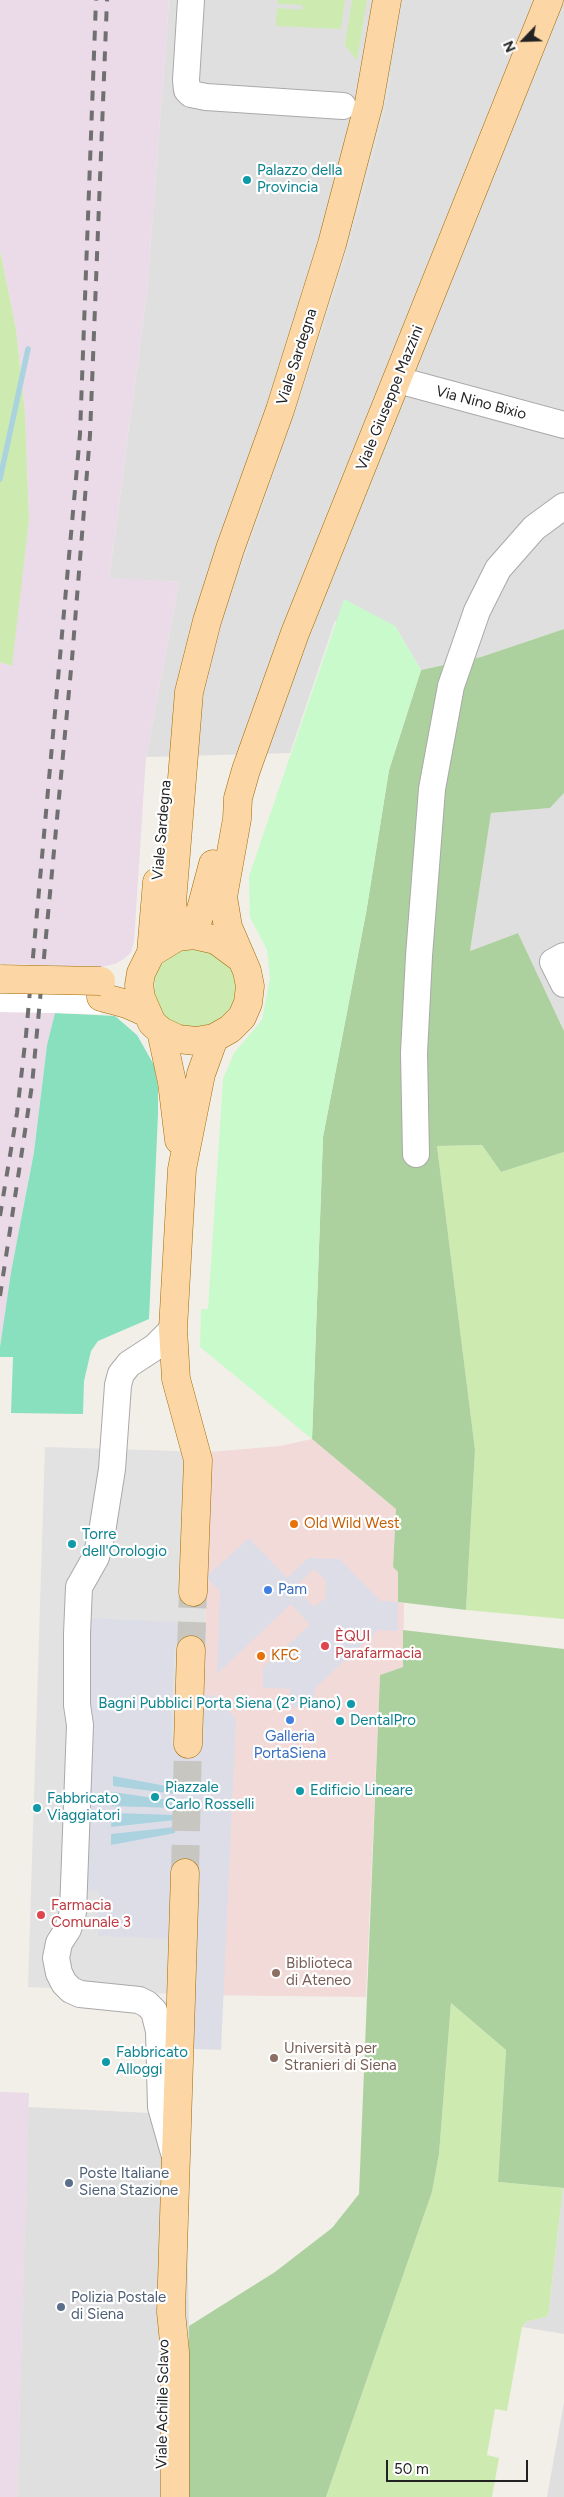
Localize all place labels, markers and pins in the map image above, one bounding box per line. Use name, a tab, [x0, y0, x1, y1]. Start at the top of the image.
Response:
place label: Palazzo della Provincia	[257, 162, 342, 197]
marker: Palazzo della Provincia	[241, 174, 253, 186]
place label: Old Wild West	[304, 1515, 400, 1533]
marker: Old Wild West	[288, 1518, 300, 1530]
place label: Torre dell'Orologio	[82, 1526, 167, 1561]
marker: Torre dell'Orologio	[66, 1538, 78, 1550]
place label: Pam	[278, 1581, 307, 1599]
marker: Pam	[262, 1584, 274, 1596]
place label: ÈQUI Parafarmacia	[335, 1628, 422, 1663]
marker: ÈQUI Parafarmacia	[319, 1640, 331, 1652]
place label: KFC	[271, 1647, 299, 1665]
marker: KFC	[255, 1650, 267, 1662]
place label: Bagni Pubblici Porta Siena (2° Piano)	[98, 1695, 341, 1713]
marker: Bagni Pubblici Porta Siena (2° Piano)	[345, 1698, 357, 1710]
place label: DentalPro	[350, 1712, 416, 1730]
marker: Galleria PortaSiena	[284, 1714, 296, 1726]
marker: DentalPro	[334, 1715, 346, 1727]
place label: Galleria PortaSiena	[254, 1728, 326, 1763]
place label: Piazzale Carlo Rosselli	[165, 1779, 255, 1814]
place label: Edificio Lineare	[310, 1782, 413, 1800]
marker: Edificio Lineare	[294, 1785, 306, 1797]
place label: Fabbricato Viaggiatori	[47, 1790, 120, 1825]
marker: Piazzale Carlo Rosselli	[149, 1791, 161, 1803]
marker: Fabbricato Viaggiatori	[31, 1802, 43, 1814]
place label: Farmacia Comunale 3	[51, 1897, 131, 1932]
marker: Farmacia Comunale 3	[35, 1909, 47, 1921]
place label: Biblioteca di Ateneo	[286, 1955, 353, 1990]
marker: Biblioteca di Ateneo	[270, 1967, 282, 1979]
place label: Università per Stranieri di Siena	[284, 2040, 397, 2075]
place label: Fabbricato Alloggi	[116, 2044, 188, 2079]
marker: Università per Stranieri di Siena	[268, 2052, 280, 2064]
marker: Fabbricato Alloggi	[100, 2056, 112, 2068]
place label: Poste Italiane Siena Stazione	[79, 2165, 178, 2200]
marker: Poste Italiane Siena Stazione	[63, 2177, 75, 2189]
place label: Polizia Postale di Siena	[71, 2289, 166, 2324]
marker: Polizia Postale di Siena	[55, 2301, 67, 2313]

